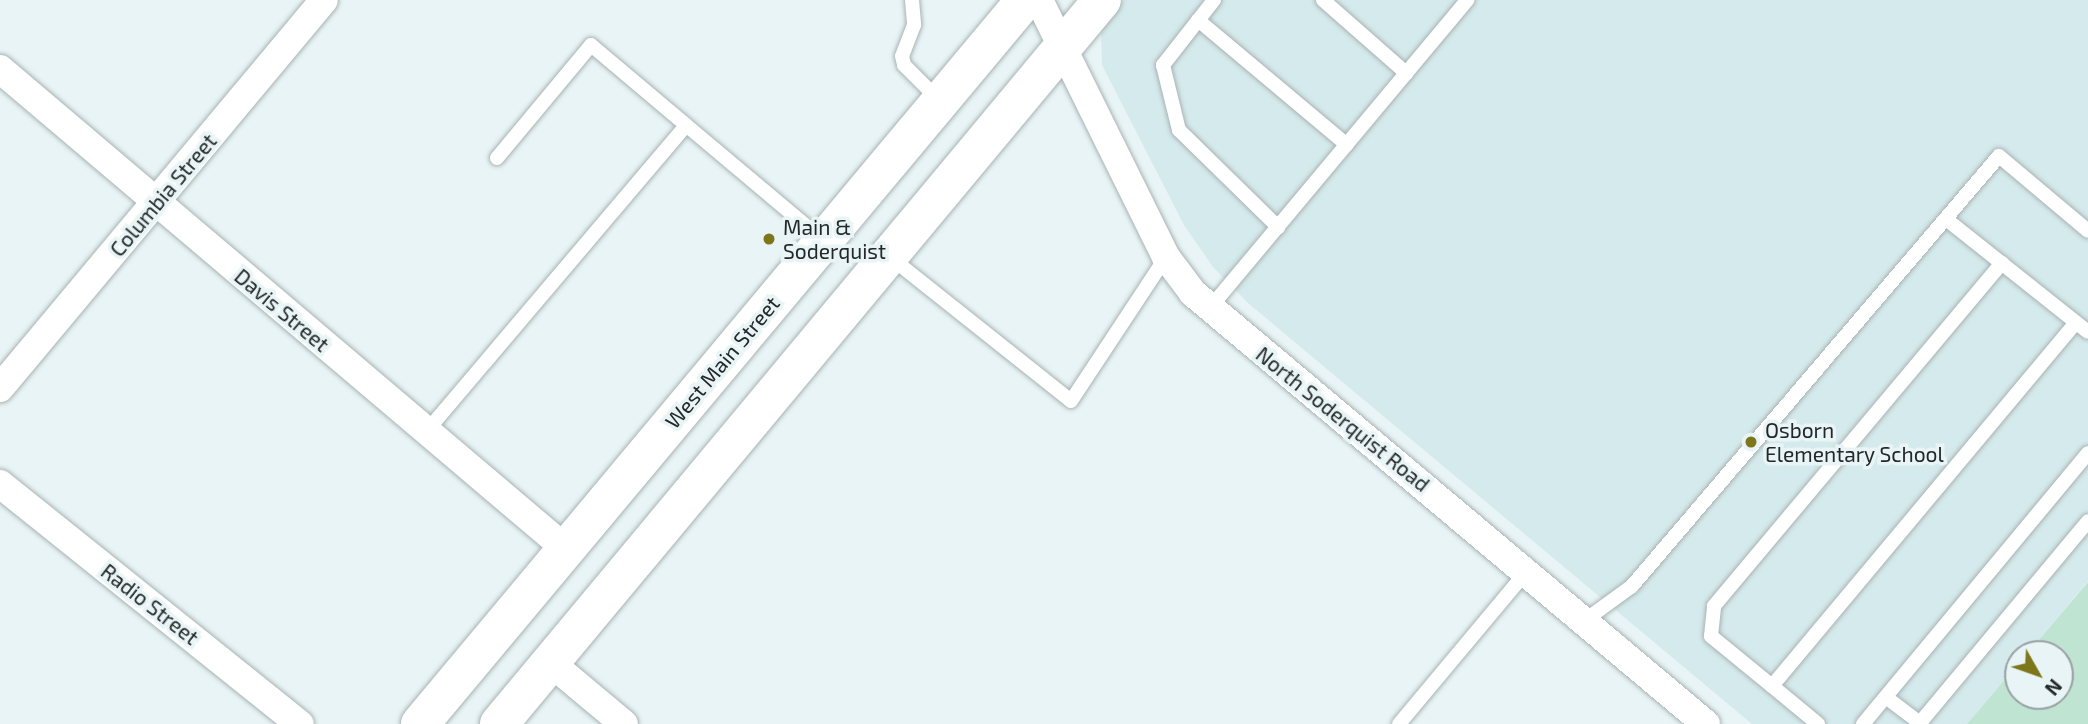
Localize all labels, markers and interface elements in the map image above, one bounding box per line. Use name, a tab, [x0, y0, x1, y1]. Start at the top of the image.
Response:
street label: Columbia Street	[104, 129, 222, 261]
place label: Main & Soderquist	[783, 214, 886, 264]
marker: Main & Soderquist	[761, 231, 777, 247]
street label: Davis Street	[230, 263, 334, 357]
street label: West Main Street	[659, 291, 785, 433]
street label: North Soderquist Road	[1251, 341, 1435, 497]
place label: Osborn Elementary School	[1765, 417, 1944, 467]
marker: Osborn Elementary School	[1743, 434, 1759, 450]
street label: Radio Street	[96, 558, 204, 650]
north arrow	[2004, 640, 2074, 710]
text: N	[2041, 675, 2067, 700]

